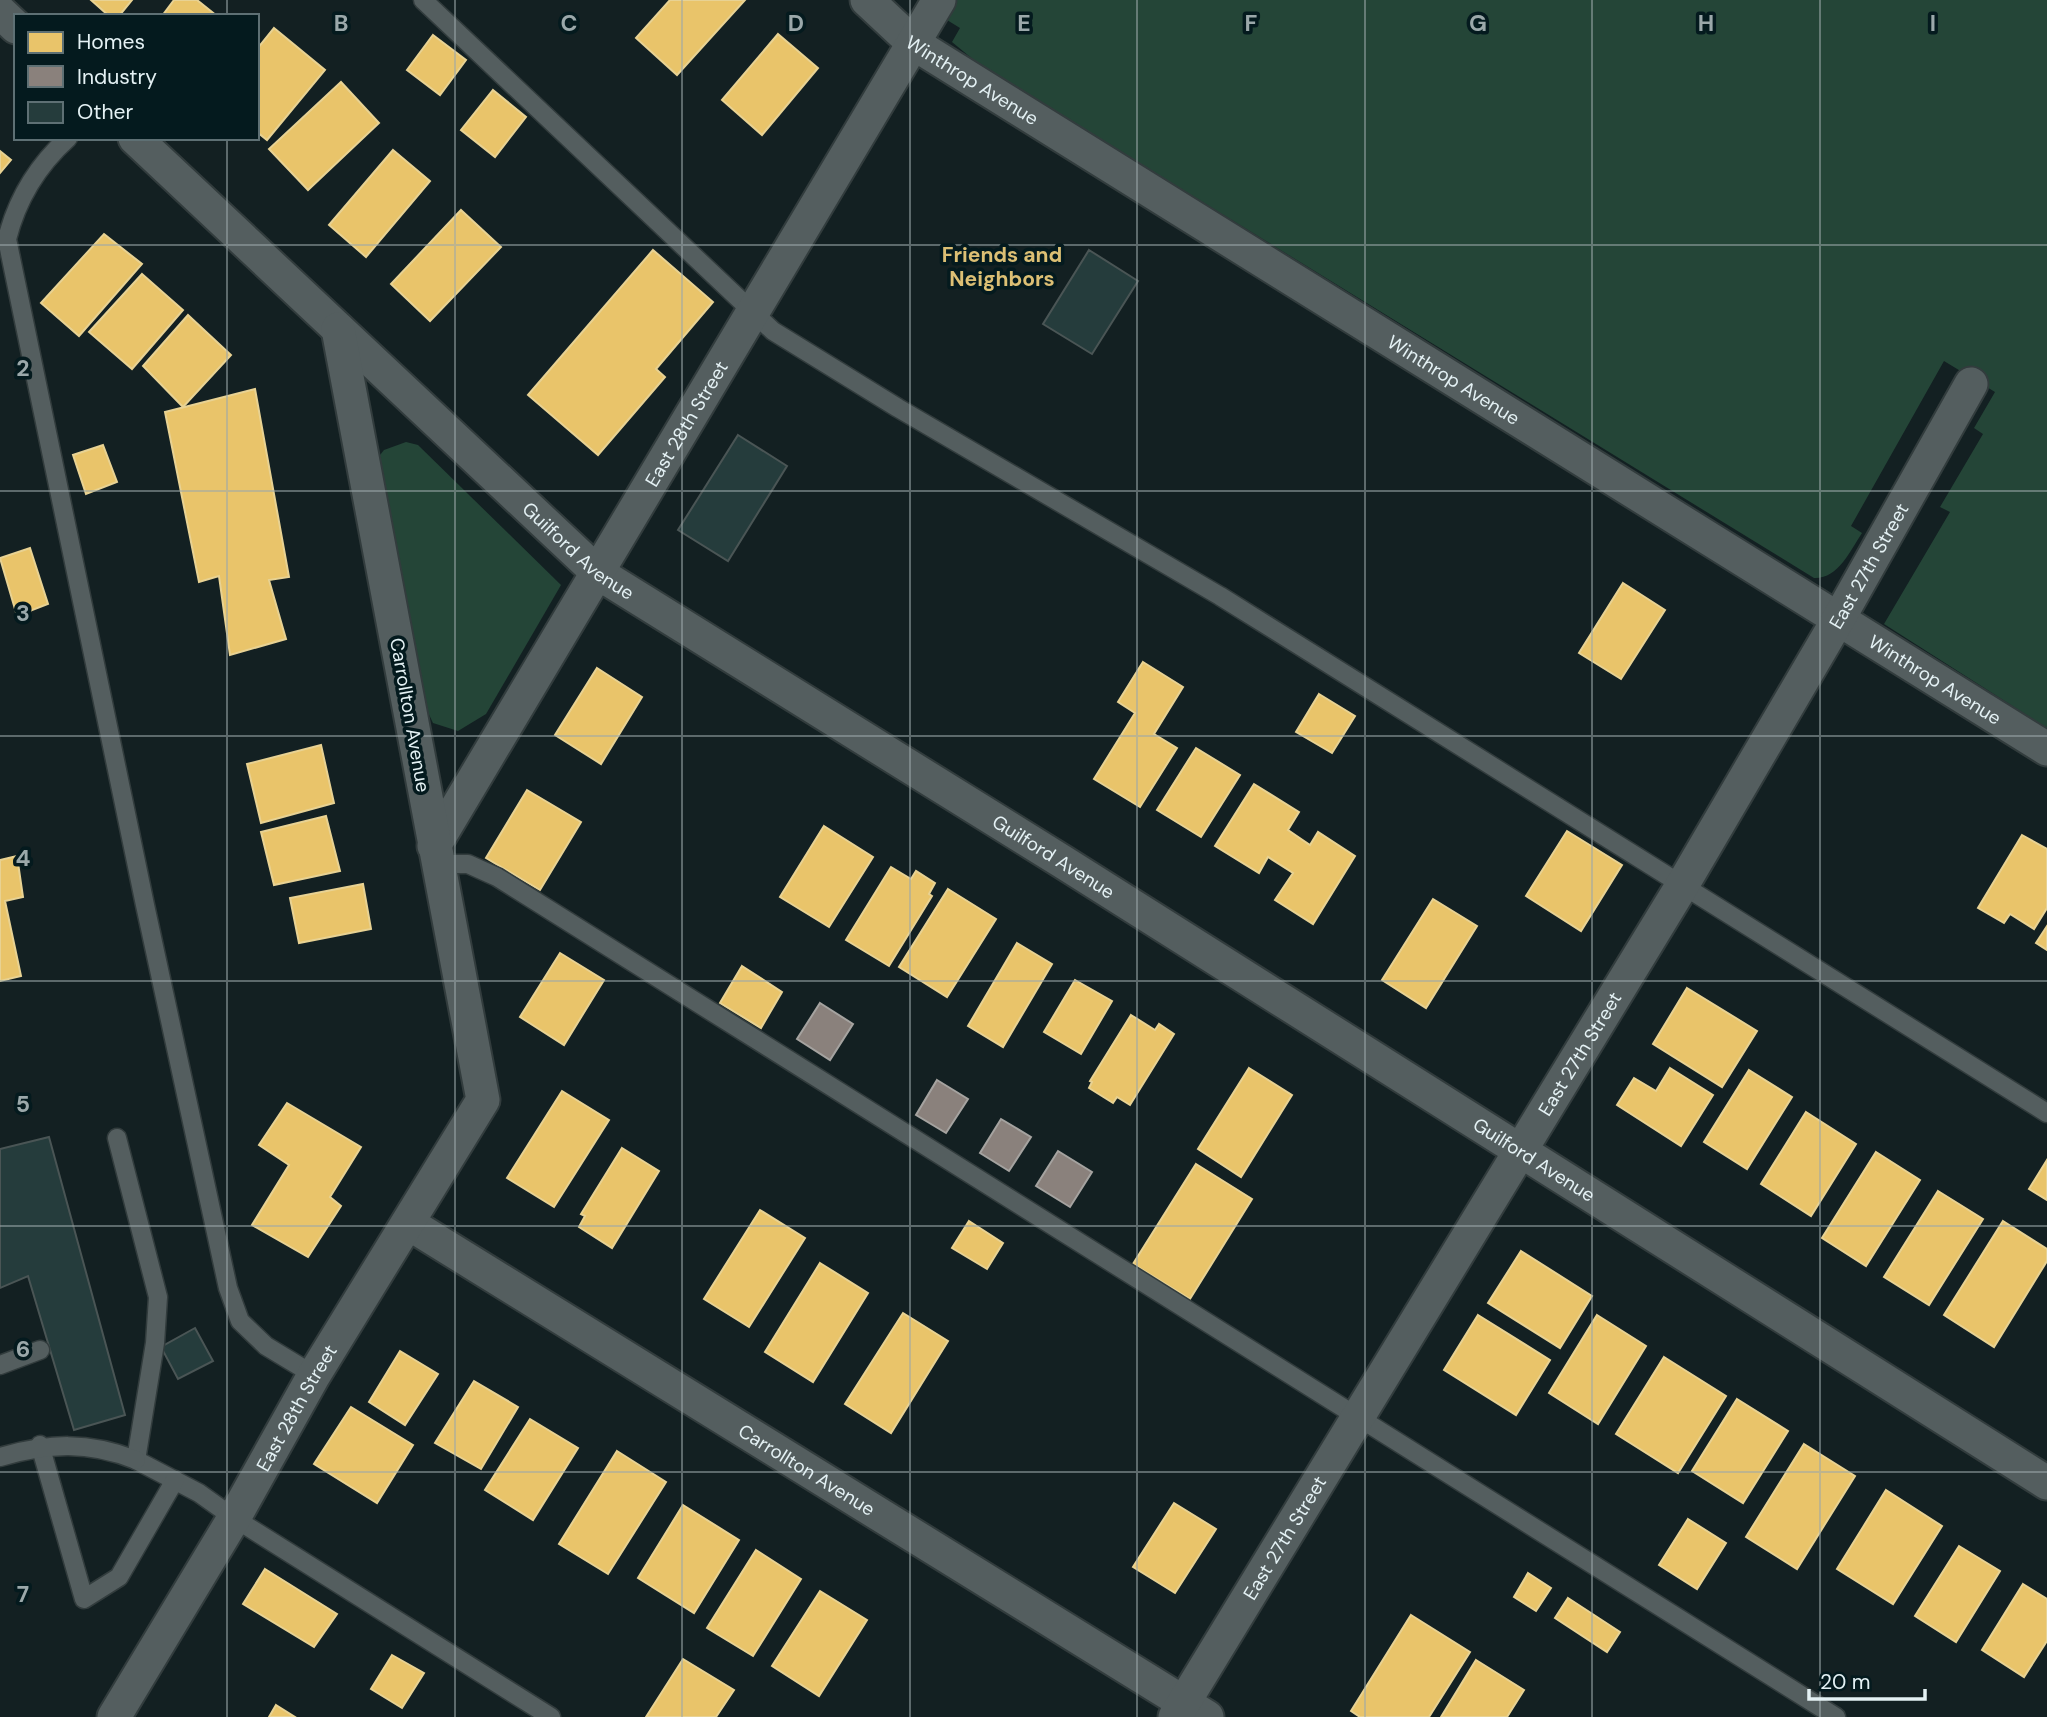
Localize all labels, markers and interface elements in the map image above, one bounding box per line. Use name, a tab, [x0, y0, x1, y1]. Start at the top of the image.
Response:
text: B	[334, 8, 348, 38]
text: C	[561, 8, 577, 38]
text: D	[788, 8, 804, 38]
text: E	[1017, 8, 1031, 38]
text: F	[1245, 8, 1258, 38]
text: G	[1469, 8, 1487, 38]
text: H	[1698, 8, 1714, 38]
text: I	[1930, 8, 1936, 38]
legend	[14, 14, 259, 140]
text: Homes	[77, 28, 145, 56]
street label: Winthrop Avenue	[901, 29, 1043, 131]
text: Industry	[77, 63, 157, 91]
text: Other	[77, 98, 133, 126]
district label: Friends and Neighbors	[942, 241, 1062, 293]
street label: Winthrop Avenue	[1383, 329, 1525, 430]
text: 2	[16, 353, 30, 383]
street label: East 28th Street	[639, 356, 733, 491]
street label: Guilford Avenue	[517, 496, 639, 605]
street label: East 27th Street	[1823, 498, 1914, 633]
text: 3	[16, 598, 30, 628]
street label: Winthrop Avenue	[1864, 629, 2006, 730]
street label: Carrollton Avenue	[384, 636, 436, 794]
street label: Guilford Avenue	[988, 809, 1120, 904]
text: 4	[16, 843, 31, 873]
street label: East 27th Street	[1532, 987, 1627, 1120]
text: 5	[16, 1089, 30, 1119]
street label: Guilford Avenue	[1468, 1112, 1600, 1207]
text: 6	[16, 1334, 30, 1364]
street label: East 28th Street	[250, 1340, 342, 1476]
street label: Carrollton Avenue	[734, 1418, 880, 1521]
street label: East 27th Street	[1237, 1471, 1332, 1604]
text: 7	[17, 1579, 29, 1609]
scale bar	[1809, 1658, 1924, 1702]
text: 20 m	[1820, 1668, 1871, 1696]

